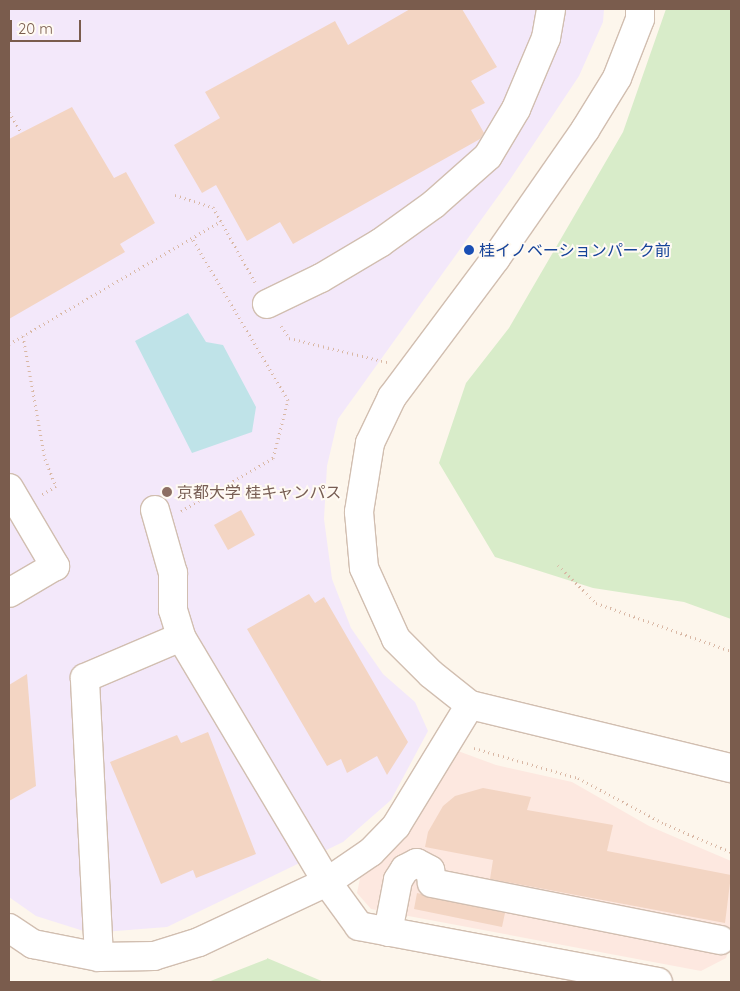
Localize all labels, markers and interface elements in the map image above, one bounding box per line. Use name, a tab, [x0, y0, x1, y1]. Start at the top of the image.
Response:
scale bar	[12, 10, 84, 42]
text: 20 m	[18, 19, 53, 38]
place label: 桂イノベーションパーク前	[479, 240, 671, 260]
marker: 桂イノベーションパーク前	[463, 244, 475, 256]
place label: 京都大学 桂キャンパス	[177, 482, 341, 502]
marker: 京都大学 桂キャンパス	[161, 486, 173, 498]

